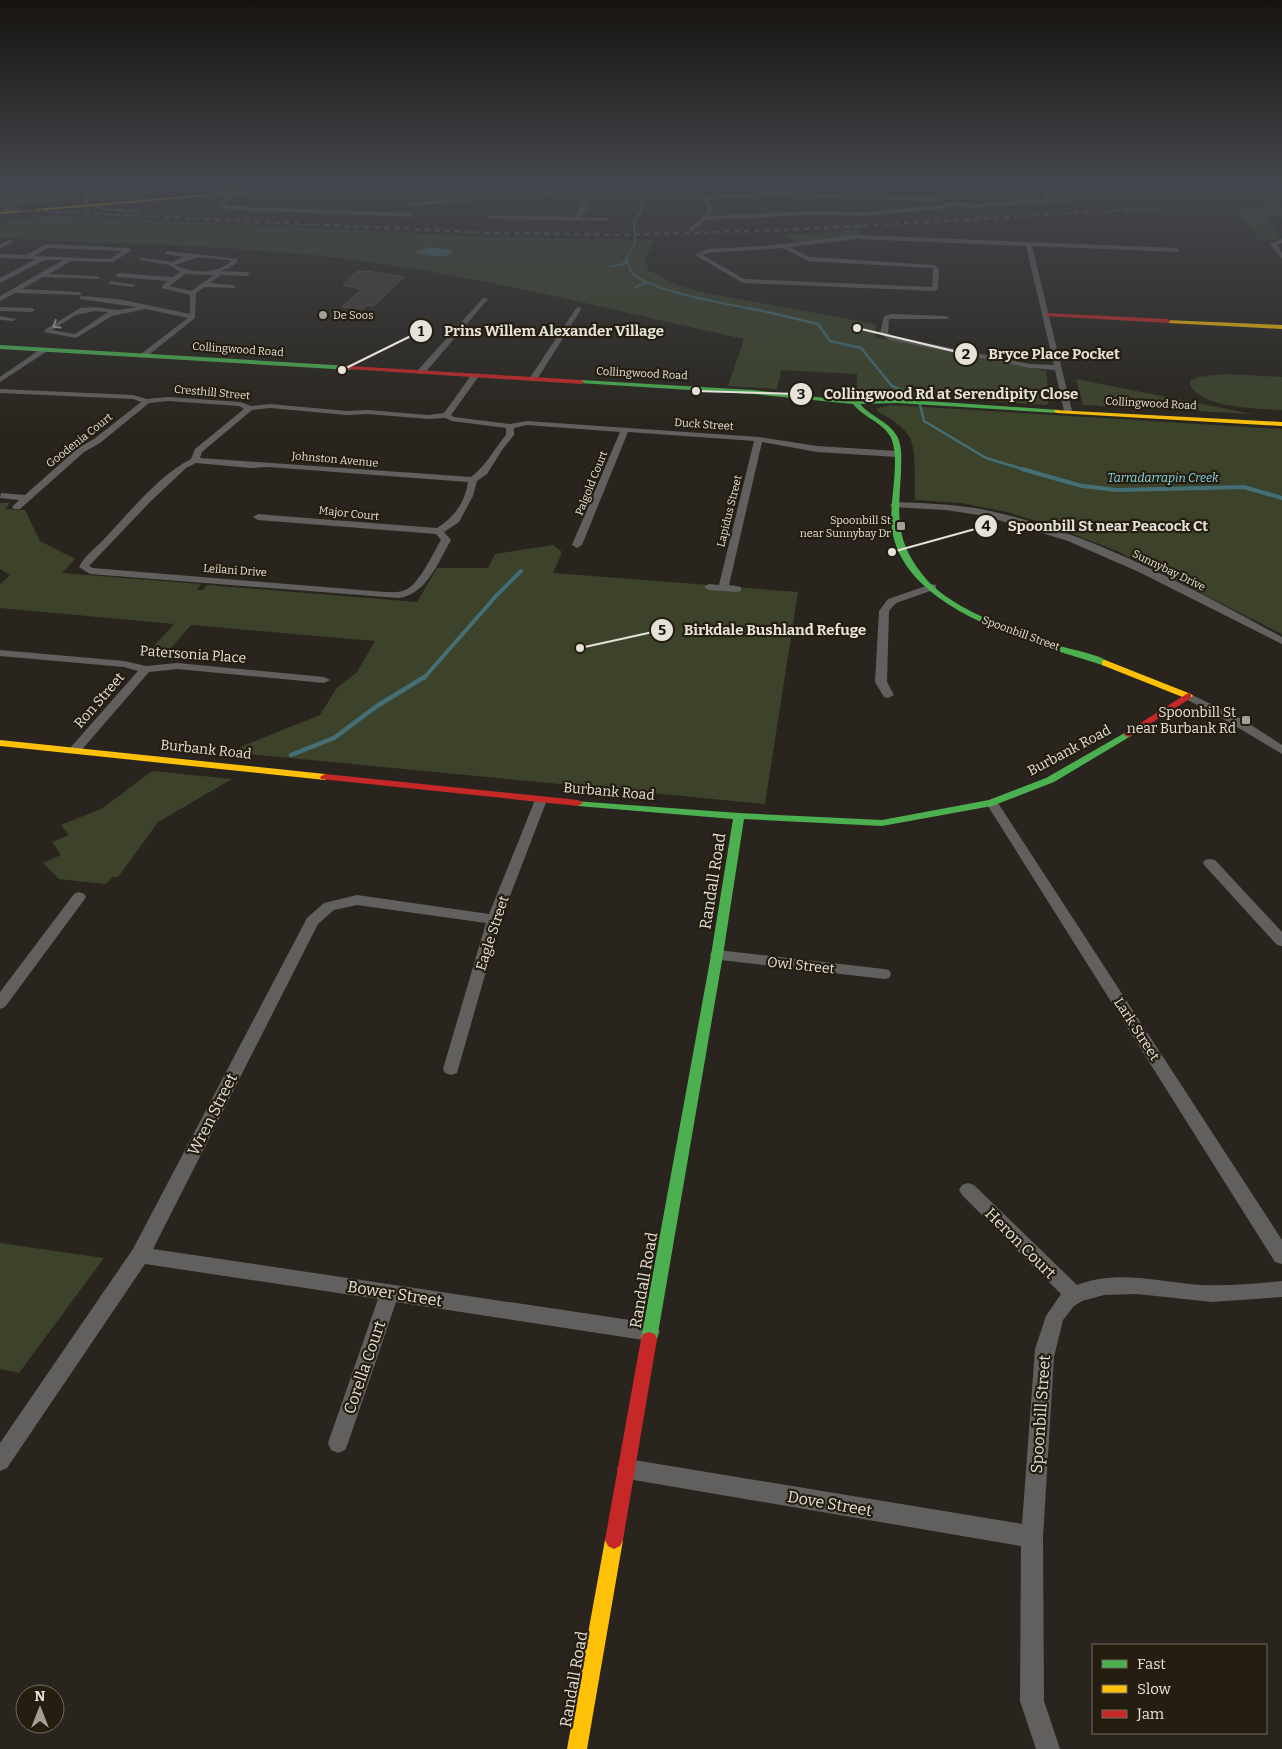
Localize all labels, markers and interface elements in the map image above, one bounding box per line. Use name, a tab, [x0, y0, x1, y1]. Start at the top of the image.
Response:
marker: De Soos	[317, 309, 329, 321]
place label: De Soos	[333, 309, 373, 322]
callout: Prins Willem Alexander Village	[409, 316, 674, 346]
one-way arrow	[52, 319, 62, 328]
text: 1	[418, 322, 425, 340]
text: Prins Willem Alexander Village	[444, 322, 664, 340]
callout: Bryce Place Pocket	[953, 339, 1130, 369]
street label: Collingwood Road	[192, 340, 285, 359]
text: 2	[962, 345, 970, 363]
text: Bryce Place Pocket	[988, 345, 1120, 363]
street label: Collingwood Road	[596, 365, 688, 382]
callout: Collingwood Rd at Serendipity Close	[788, 379, 1088, 409]
street label: Cresthill Street	[173, 383, 251, 402]
text: 3	[797, 385, 805, 403]
text: Collingwood Rd at Serendipity Close	[824, 385, 1078, 403]
street label: Collingwood Road	[1105, 395, 1197, 412]
street label: Goodenia Court	[44, 411, 115, 470]
street label: Duck Street	[674, 416, 734, 433]
street label: Johnston Avenue	[290, 449, 379, 470]
street label: Palgold Court	[573, 449, 610, 517]
water label: Tarradarrapin Creek	[1108, 471, 1219, 485]
street label: Lapidus Street	[714, 474, 745, 548]
street label: Major Court	[318, 504, 380, 523]
callout: Spoonbill St near Peacock Ct	[973, 511, 1218, 541]
place label: Spoonbill St near Sunnybay Dr	[800, 514, 891, 540]
text: 4	[981, 517, 991, 535]
text: Spoonbill St near Peacock Ct	[1008, 517, 1208, 535]
marker: Spoonbill St near Sunnybay Dr	[895, 520, 907, 532]
street label: Sunnybay Drive	[1130, 547, 1207, 594]
street label: Leilani Drive	[203, 562, 267, 579]
street label: Spoonbill Street	[980, 613, 1061, 654]
callout: Birkdale Bushland Refuge	[649, 615, 877, 645]
text: 5	[658, 621, 666, 639]
text: Birkdale Bushland Refuge	[684, 621, 866, 639]
street label: Patersonia Place	[139, 642, 247, 667]
street label: Ron Street	[71, 669, 128, 732]
place label: Spoonbill St near Burbank Rd	[1127, 704, 1236, 737]
marker: Spoonbill St near Burbank Rd	[1240, 714, 1252, 726]
street label: Burbank Road	[1025, 721, 1114, 779]
street label: Burbank Road	[159, 736, 252, 763]
street label: Burbank Road	[563, 779, 655, 804]
street label: Randall Road	[696, 831, 730, 931]
street label: Eagle Street	[472, 894, 513, 973]
street label: Owl Street	[766, 954, 835, 977]
street label: Lark Street	[1110, 995, 1163, 1064]
street label: Wren Street	[184, 1070, 241, 1158]
street label: Heron Court	[981, 1204, 1060, 1283]
street label: Randall Road	[626, 1230, 661, 1330]
street label: Bower Street	[346, 1277, 444, 1310]
street label: Corella Court	[340, 1318, 389, 1416]
street label: Spoonbill Street	[1027, 1354, 1054, 1474]
street label: Dove Street	[786, 1487, 874, 1520]
street label: Randall Road	[556, 1629, 591, 1729]
legend	[1092, 1644, 1267, 1734]
text: Fast	[1137, 1655, 1166, 1673]
text: Slow	[1137, 1680, 1172, 1698]
north arrow	[15, 1684, 65, 1734]
text: N	[35, 1688, 46, 1705]
text: Jam	[1136, 1705, 1165, 1723]

